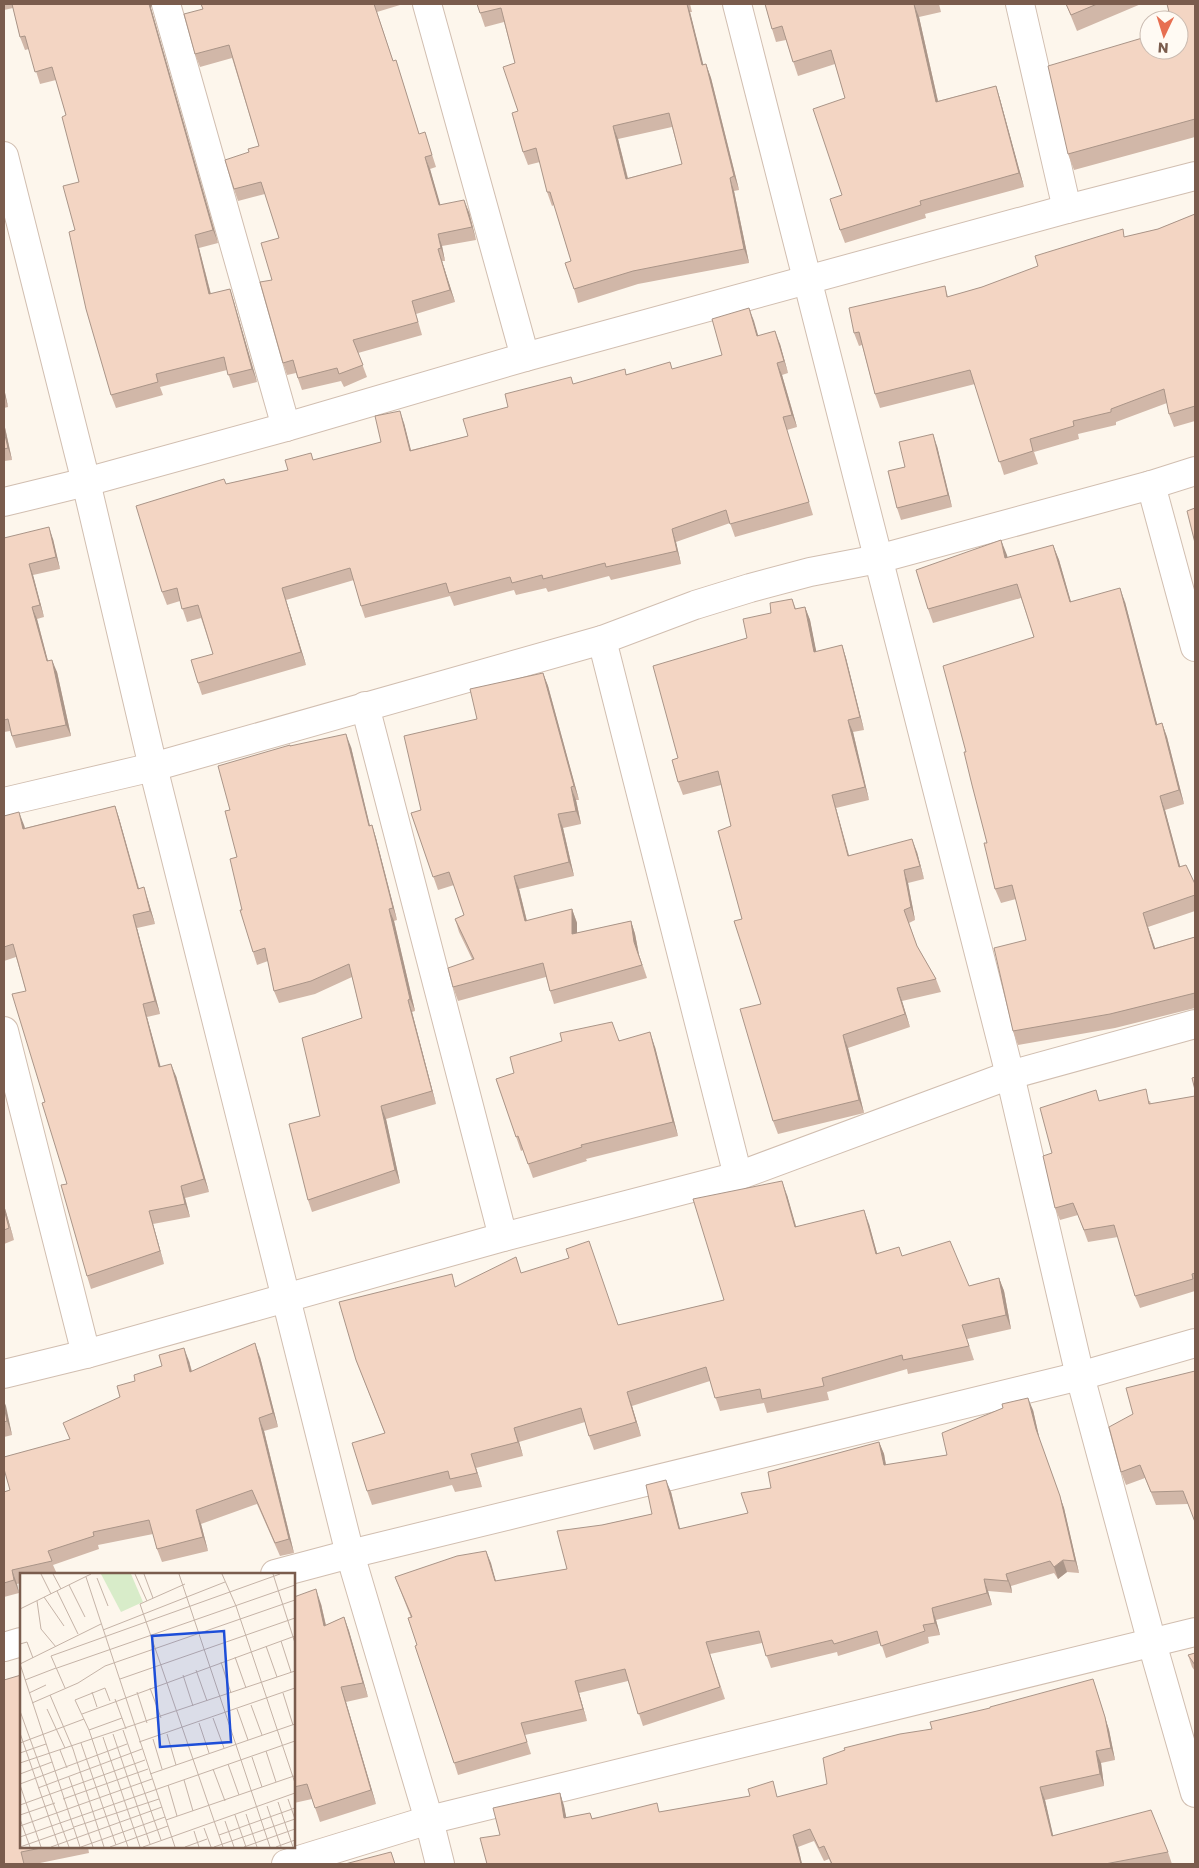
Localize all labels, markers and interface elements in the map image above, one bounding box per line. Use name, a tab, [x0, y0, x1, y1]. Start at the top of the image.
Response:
north arrow	[1139, 10, 1189, 60]
text: N	[1157, 38, 1169, 58]
inset map	[20, 1573, 295, 1848]

